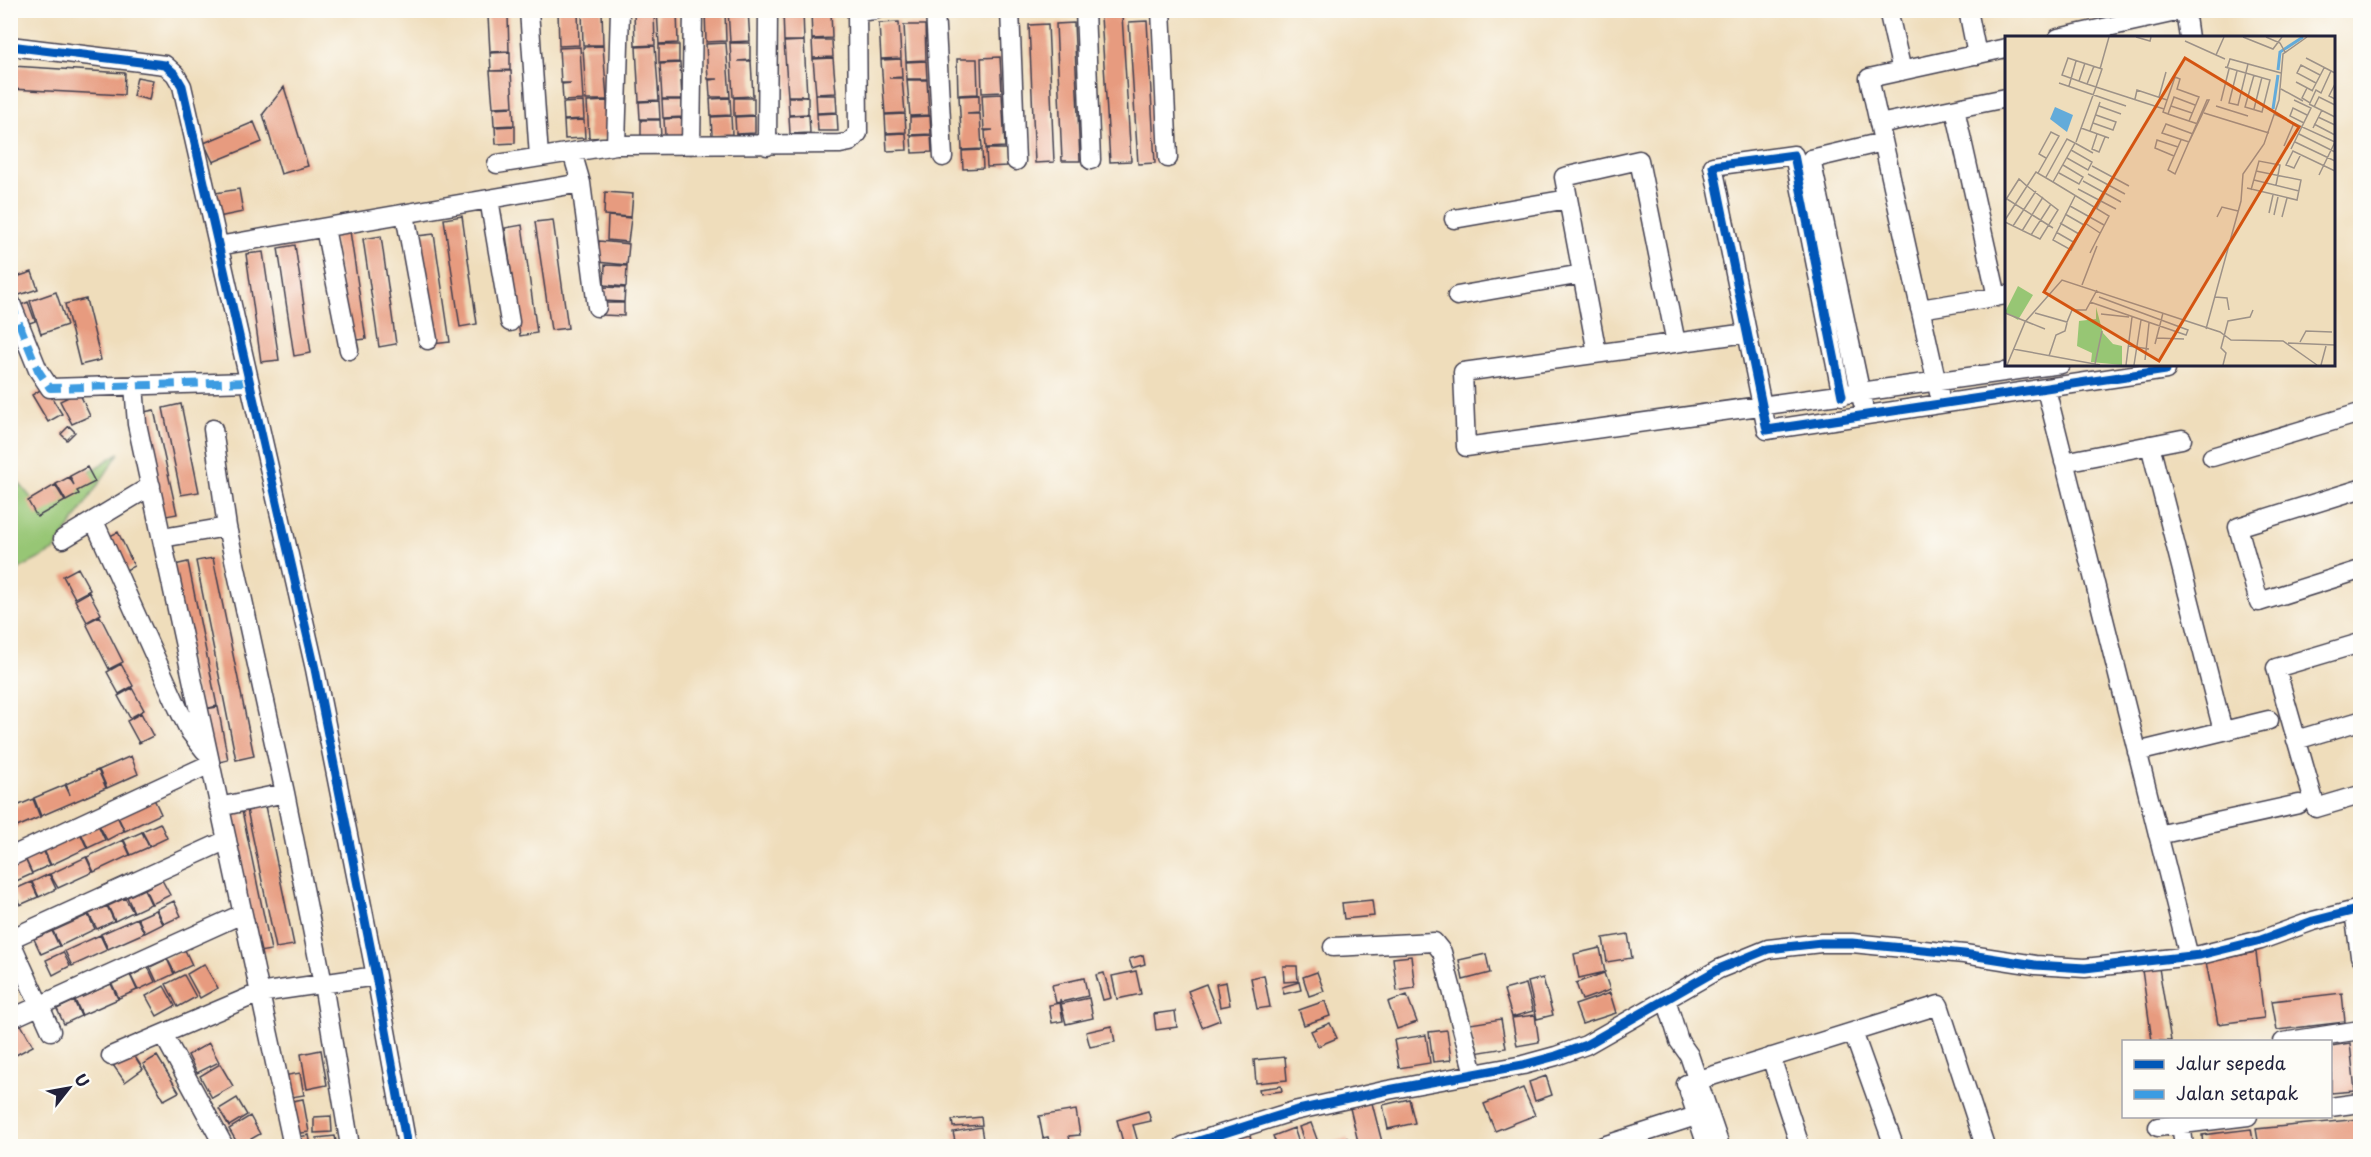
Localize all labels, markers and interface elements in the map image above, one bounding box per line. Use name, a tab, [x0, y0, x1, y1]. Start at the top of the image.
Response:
inset map	[2005, 36, 2335, 366]
legend	[2122, 1040, 2332, 1118]
text: Jalur sepeda	[2176, 1049, 2286, 1076]
north arrow	[39, 1058, 99, 1118]
text: U	[69, 1068, 96, 1091]
text: Jalan setapak	[2176, 1079, 2298, 1106]

